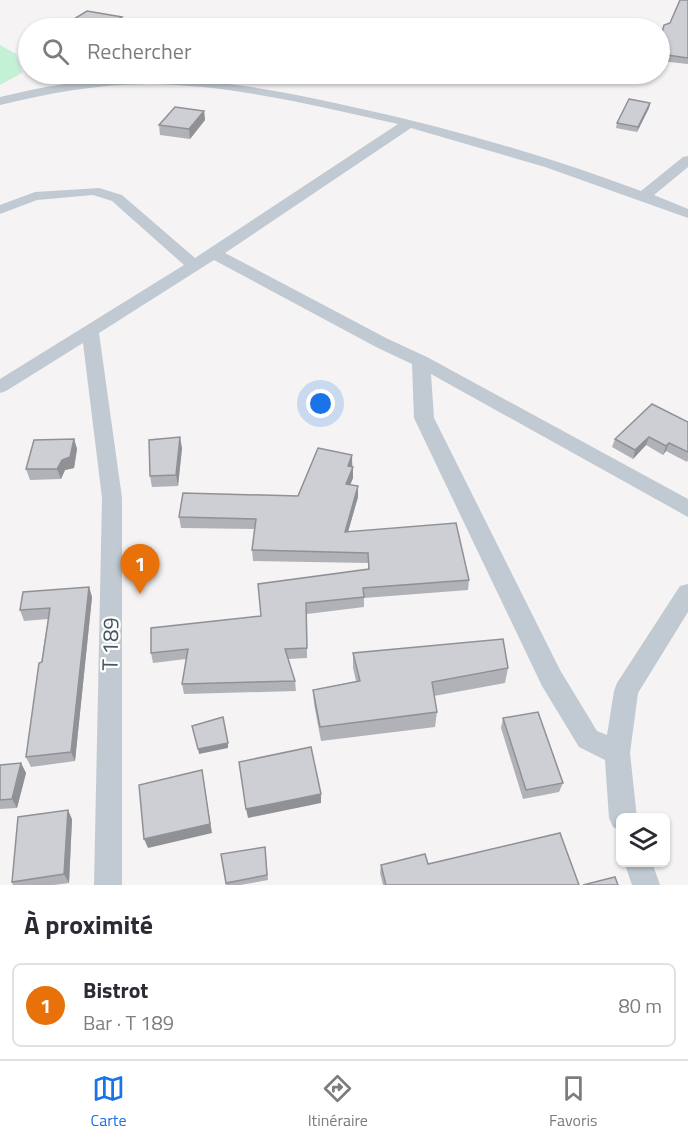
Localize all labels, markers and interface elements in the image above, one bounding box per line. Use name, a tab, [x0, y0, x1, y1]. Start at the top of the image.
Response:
search box	[18, 18, 670, 84]
text: Rechercher	[87, 34, 192, 68]
icon: search	[39, 35, 72, 68]
your location	[306, 389, 335, 418]
pin: 1	[120, 544, 160, 594]
street label: T 189	[93, 617, 127, 671]
map controls	[616, 813, 670, 867]
button: layers	[616, 813, 670, 867]
text: À proximité	[24, 905, 153, 944]
text: Bistrot	[83, 973, 148, 1007]
text: 1	[40, 990, 51, 1021]
text: 80 m	[618, 990, 662, 1021]
text: Bar · T 189	[83, 1007, 174, 1038]
tab: Carte	[91, 1072, 127, 1132]
tab: Itinéraire	[308, 1072, 368, 1132]
tab: Favoris	[549, 1072, 597, 1132]

